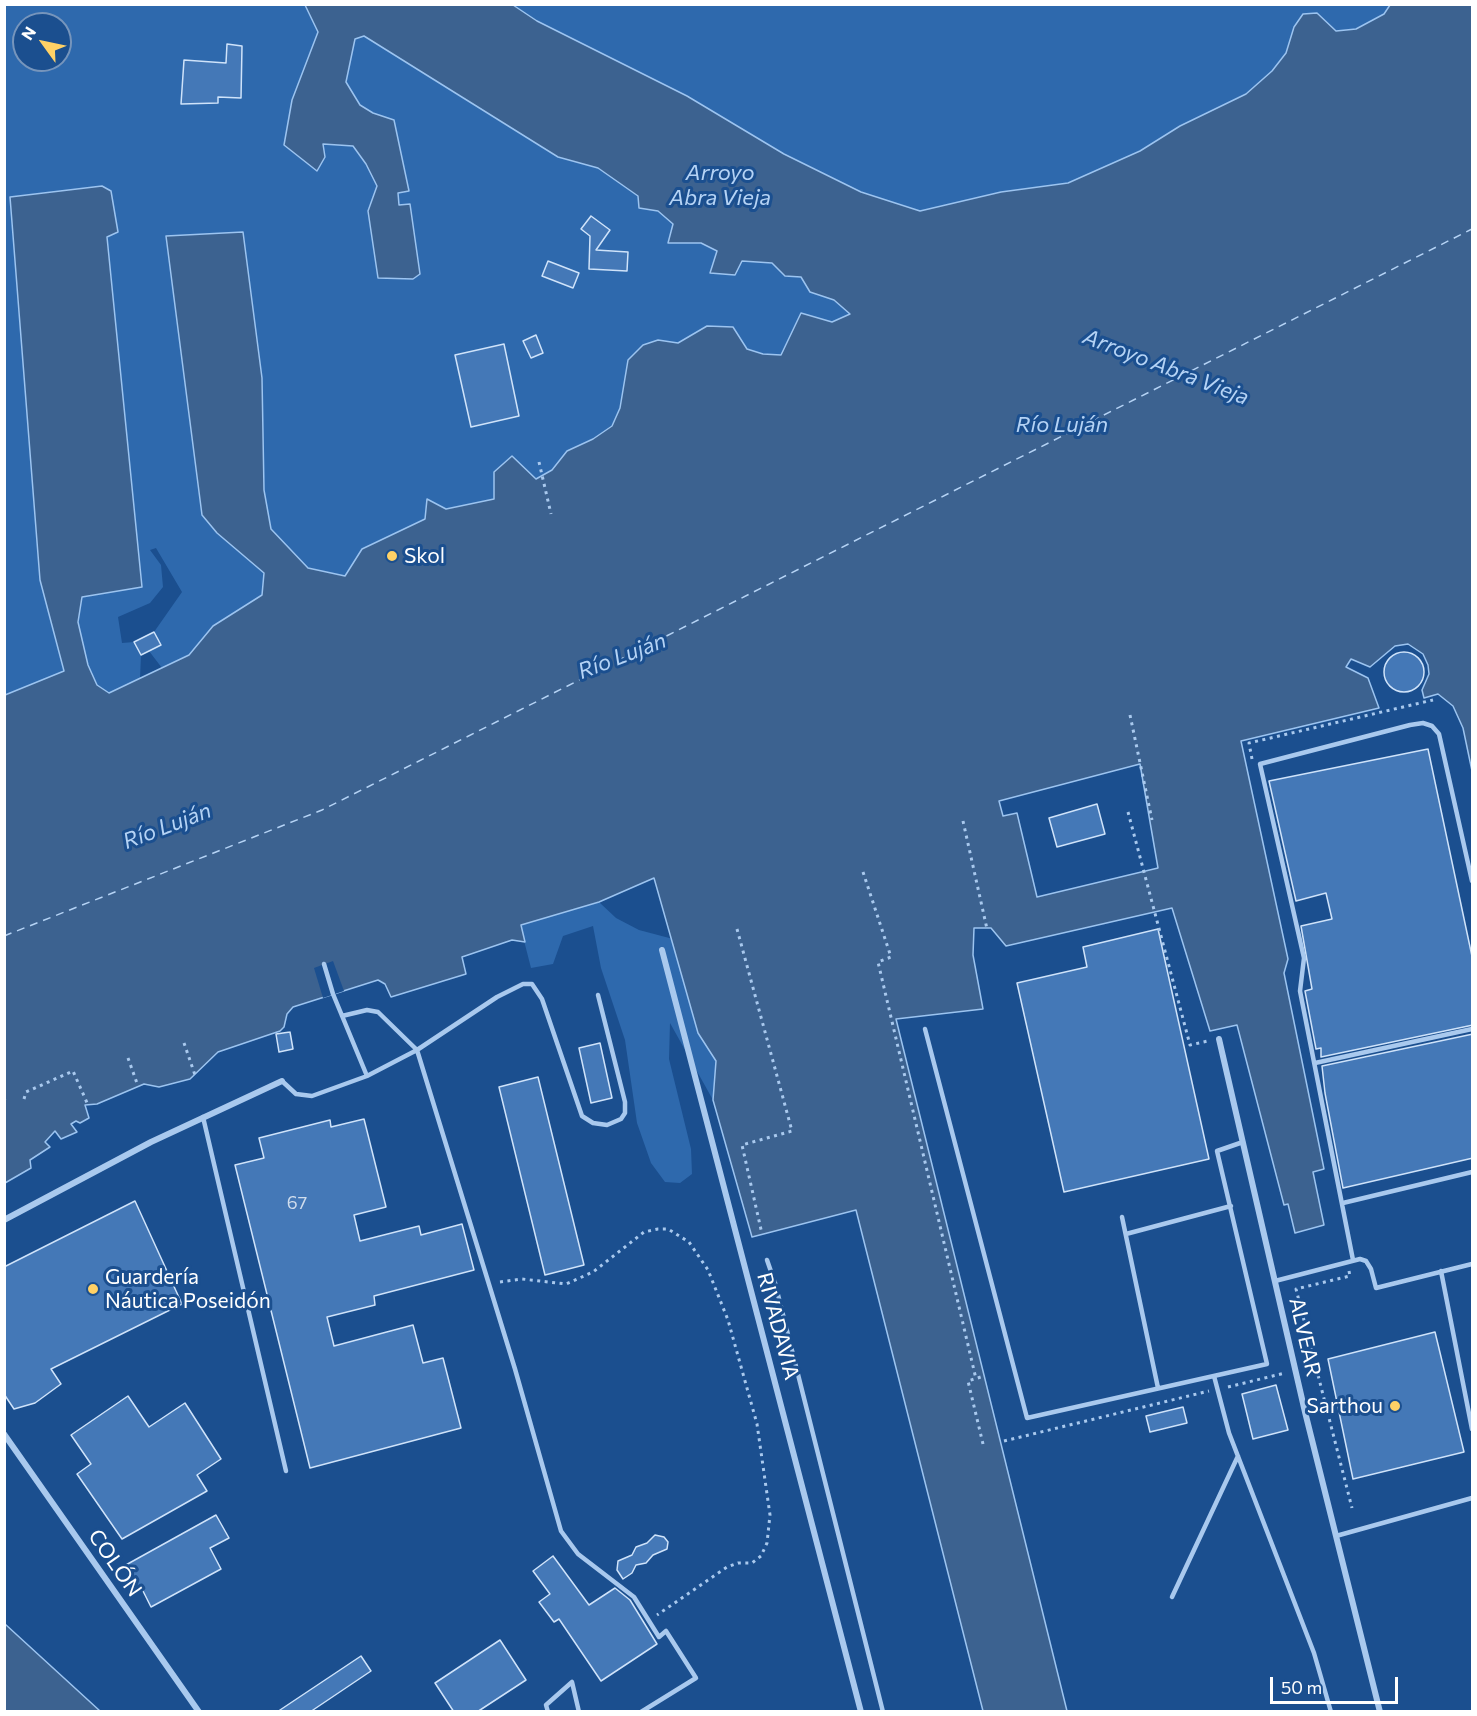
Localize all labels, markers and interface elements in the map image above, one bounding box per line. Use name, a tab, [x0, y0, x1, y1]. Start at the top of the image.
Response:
north arrow	[12, 12, 72, 72]
text: N	[17, 23, 39, 43]
water label: Arroyo Abra Vieja	[669, 160, 771, 212]
water label: Arroyo Abra Vieja	[1079, 323, 1253, 411]
water label: Río Luján	[1016, 412, 1108, 438]
place label: Skol	[404, 543, 445, 569]
marker: Skol	[385, 549, 399, 563]
water label: Río Luján	[574, 627, 670, 685]
water label: Río Luján	[119, 797, 215, 855]
house number: 67	[287, 1192, 307, 1214]
place label: Guardería Náutica Poseidón	[105, 1264, 271, 1314]
street label: RIVADAVIA	[752, 1270, 804, 1382]
marker: Guardería Náutica Poseidón	[86, 1282, 100, 1296]
street label: ALVEAR	[1284, 1295, 1326, 1379]
place label: Sarthou	[1306, 1393, 1383, 1419]
marker: Sarthou	[1388, 1399, 1402, 1413]
street label: COLÓN	[83, 1525, 147, 1601]
scale bar	[1273, 1665, 1400, 1703]
text: 50 m	[1281, 1676, 1322, 1698]

